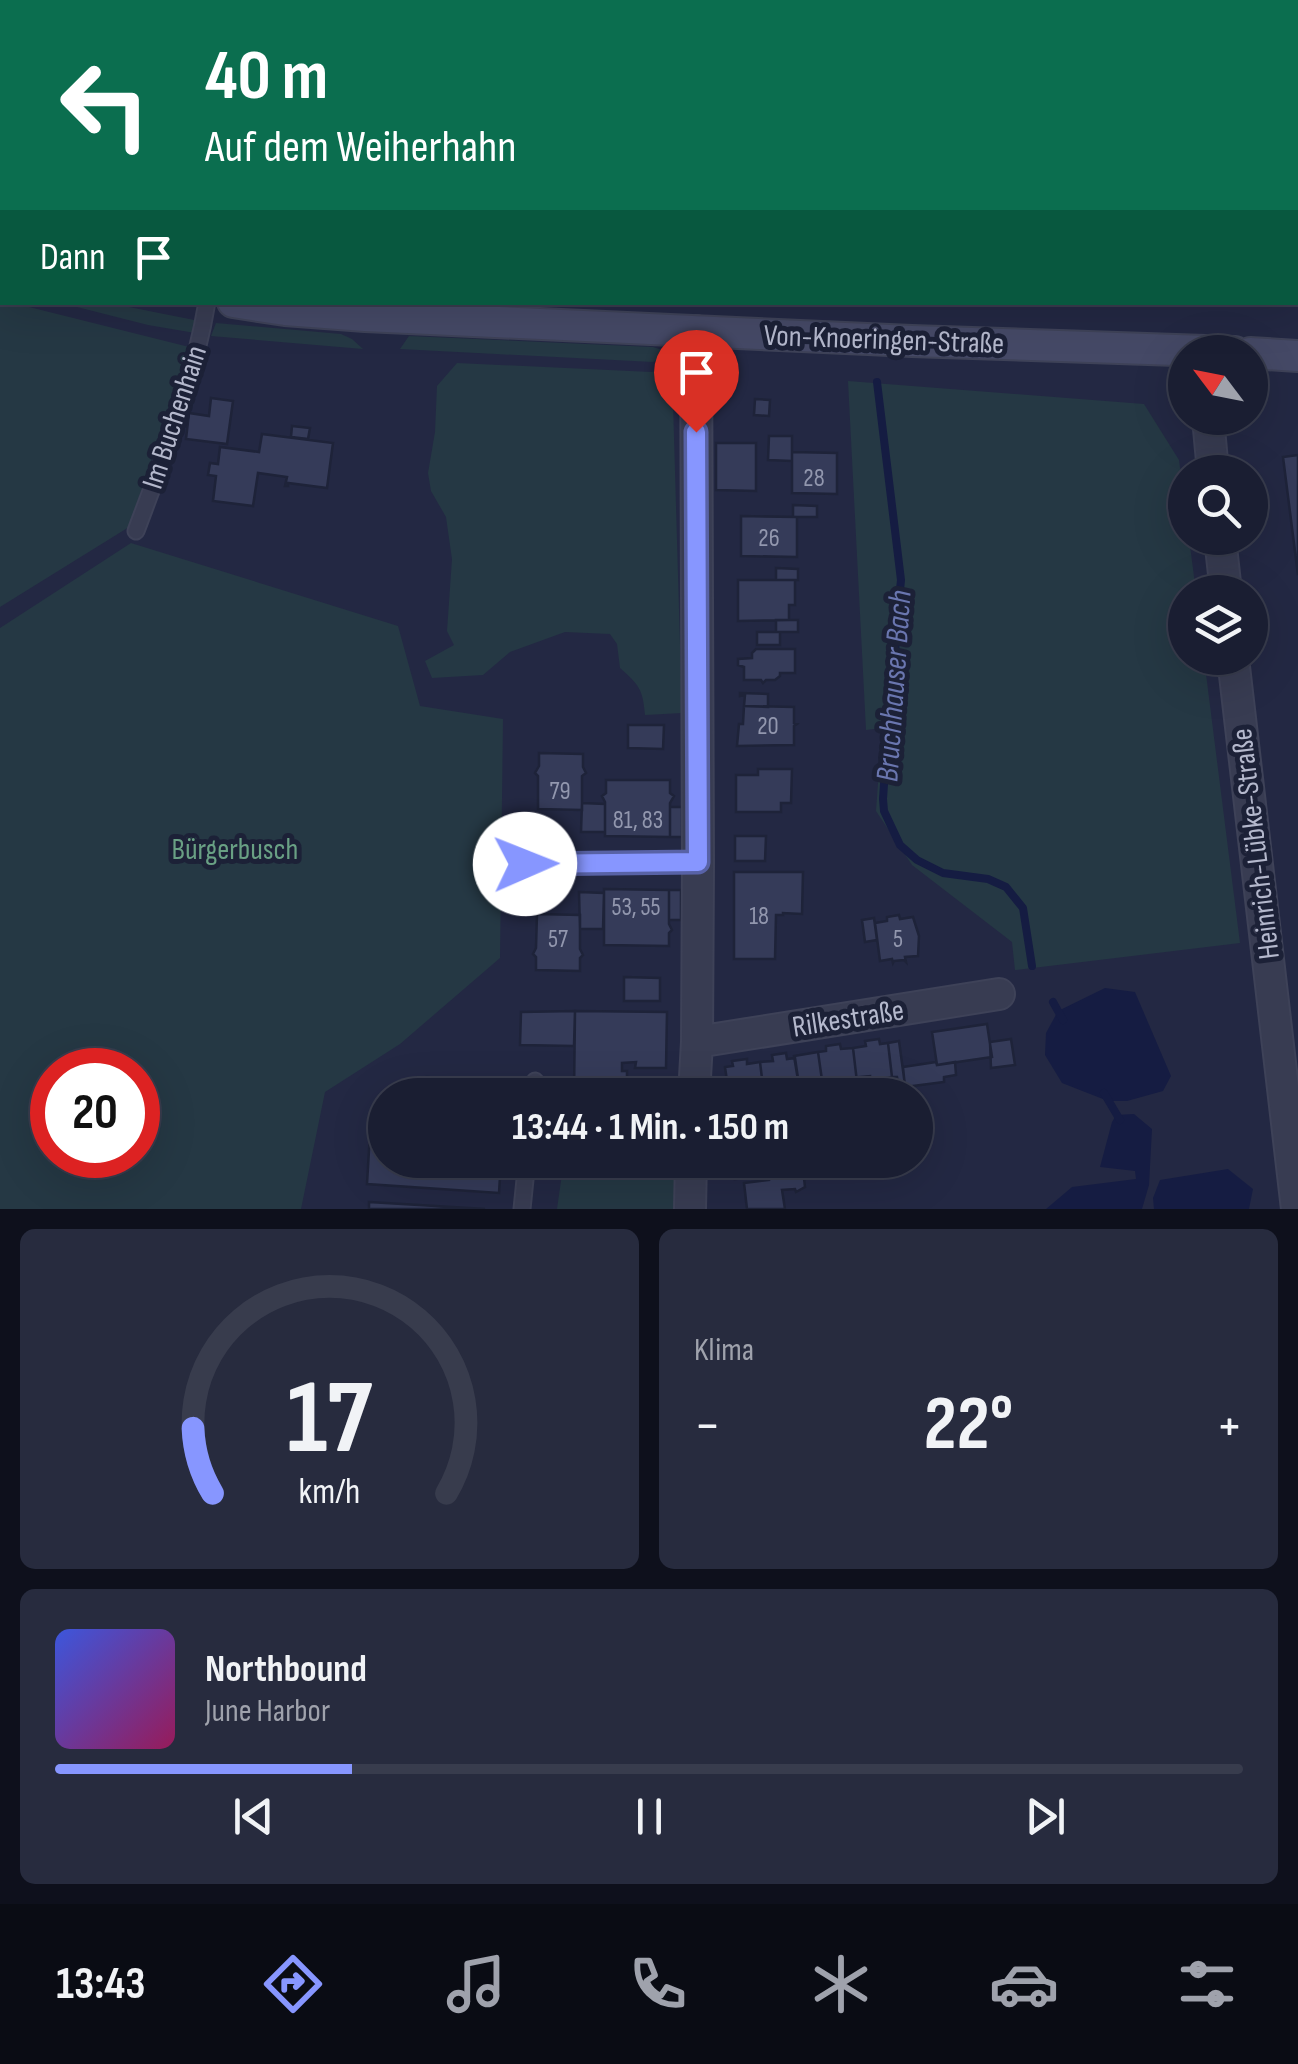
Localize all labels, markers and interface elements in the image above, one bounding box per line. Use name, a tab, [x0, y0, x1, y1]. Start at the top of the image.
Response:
text: 40 m	[205, 35, 328, 119]
icon: left	[40, 40, 170, 170]
text: Auf dem Weiherhahn	[205, 120, 517, 175]
icon: arrive	[126, 230, 181, 285]
text: Dann	[40, 235, 106, 280]
street label: Von-Knoeringen-Straße	[763, 318, 1005, 362]
pin	[654, 330, 739, 433]
north arrow	[1168, 335, 1268, 435]
map controls	[1168, 335, 1268, 675]
street label: Im Buchenhain	[135, 341, 215, 494]
icon: arrive	[669, 345, 724, 400]
button: search	[1168, 455, 1268, 555]
house number: 28	[803, 463, 825, 494]
house number: 26	[758, 523, 780, 554]
button: layers	[1168, 575, 1268, 675]
water label: Bruchhauser Bach	[868, 589, 921, 783]
house number: 20	[757, 711, 779, 742]
street label: Heinrich-Lübke-Straße	[1224, 727, 1288, 961]
house number: 79	[549, 776, 571, 807]
house number: 81, 83	[613, 805, 663, 836]
position arrow	[473, 812, 577, 916]
park label: Bürgerbusch	[172, 832, 298, 868]
house number: 53, 55	[612, 892, 660, 923]
house number: 18	[749, 901, 769, 932]
house number: 57	[548, 924, 568, 955]
house number: 5	[893, 924, 903, 955]
street label: Rilkestraße	[790, 992, 906, 1046]
speed limit sign: 20	[30, 1048, 160, 1178]
text: 13:44 · 1 Min. · 150 m	[512, 1105, 789, 1150]
text: Klima	[694, 1331, 754, 1370]
text: 17	[287, 1357, 373, 1482]
text: 22°	[924, 1380, 1013, 1471]
text: −	[694, 1393, 721, 1460]
text: +	[1216, 1393, 1243, 1460]
text: km/h	[299, 1471, 360, 1514]
text: Northbound	[205, 1647, 367, 1692]
text: June Harbor	[205, 1692, 330, 1731]
icon: previous	[226, 1789, 281, 1844]
icon: pause	[622, 1789, 677, 1844]
icon: next	[1018, 1789, 1073, 1844]
icon: directions	[258, 1949, 328, 2019]
icon: music	[441, 1949, 511, 2019]
icon: phone	[623, 1949, 693, 2019]
icon: climate	[806, 1949, 876, 2019]
icon: car	[989, 1949, 1059, 2019]
icon: filters	[1172, 1949, 1242, 2019]
text: 13:43	[56, 1957, 145, 2012]

